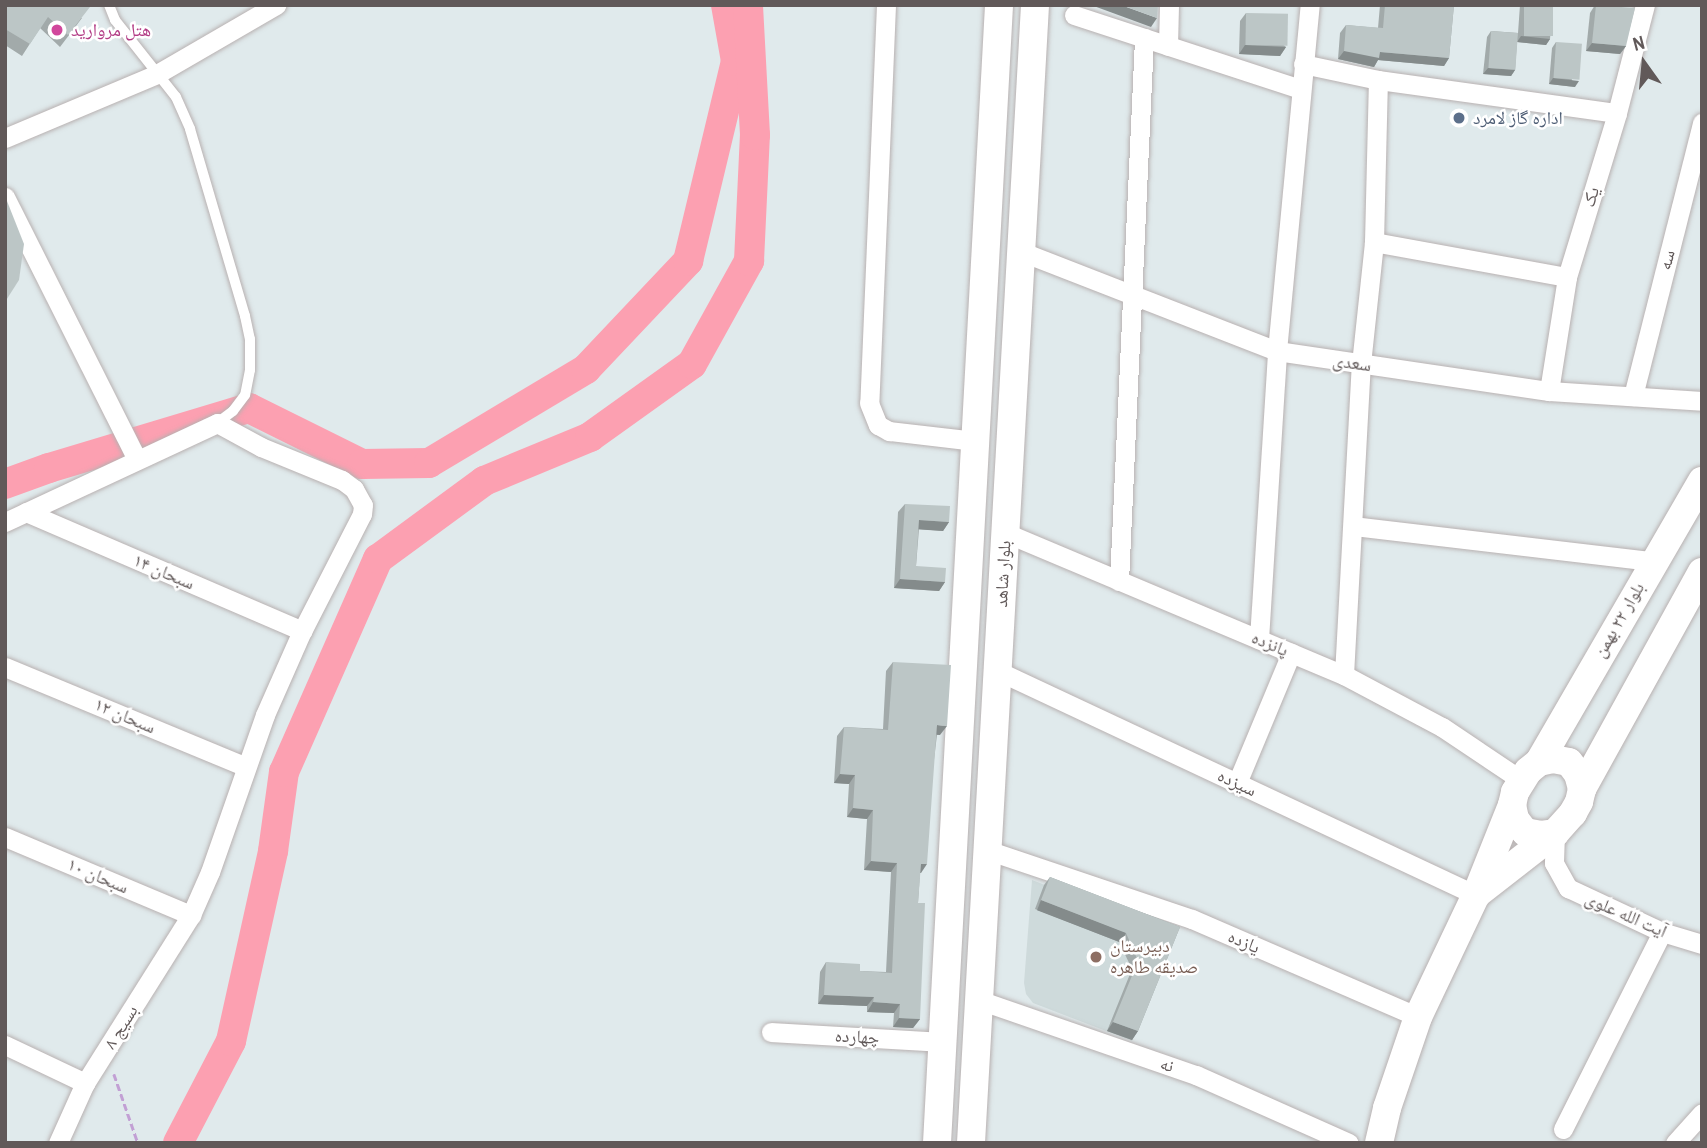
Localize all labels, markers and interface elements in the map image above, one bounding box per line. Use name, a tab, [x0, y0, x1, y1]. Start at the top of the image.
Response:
place label: هتل مروارید	[71, 19, 151, 41]
marker: هتل مروارید	[49, 22, 65, 38]
north arrow	[1609, 28, 1679, 98]
text: N	[1630, 29, 1647, 57]
place label: اداره گاز لامرد	[1473, 107, 1563, 129]
marker: اداره گاز لامرد	[1451, 110, 1467, 126]
street label: یک	[1578, 184, 1604, 210]
street label: سه	[1654, 248, 1680, 272]
street label: سعدی	[1331, 350, 1373, 376]
street label: بلوار شاهد	[990, 540, 1016, 608]
street label: سبحان ۱۴	[130, 549, 198, 595]
street label: بلوار ۲۲ بهمن	[1589, 579, 1649, 661]
street label: پانزده	[1248, 627, 1292, 661]
street label: سبحان ۱۲	[91, 693, 159, 739]
street label: سیزده	[1214, 765, 1260, 801]
street label: سبحان ۱۰	[64, 853, 132, 899]
street label: آیت الله علوی	[1582, 887, 1670, 943]
street label: یازده	[1225, 926, 1263, 958]
place label: دبیرستان صدیقه طاهره	[1110, 936, 1198, 978]
marker: دبیرستان صدیقه طاهره	[1088, 949, 1104, 965]
street label: بسیج ۸	[99, 1001, 143, 1053]
street label: چهارده	[834, 1025, 880, 1049]
street label: نه	[1157, 1053, 1177, 1077]

